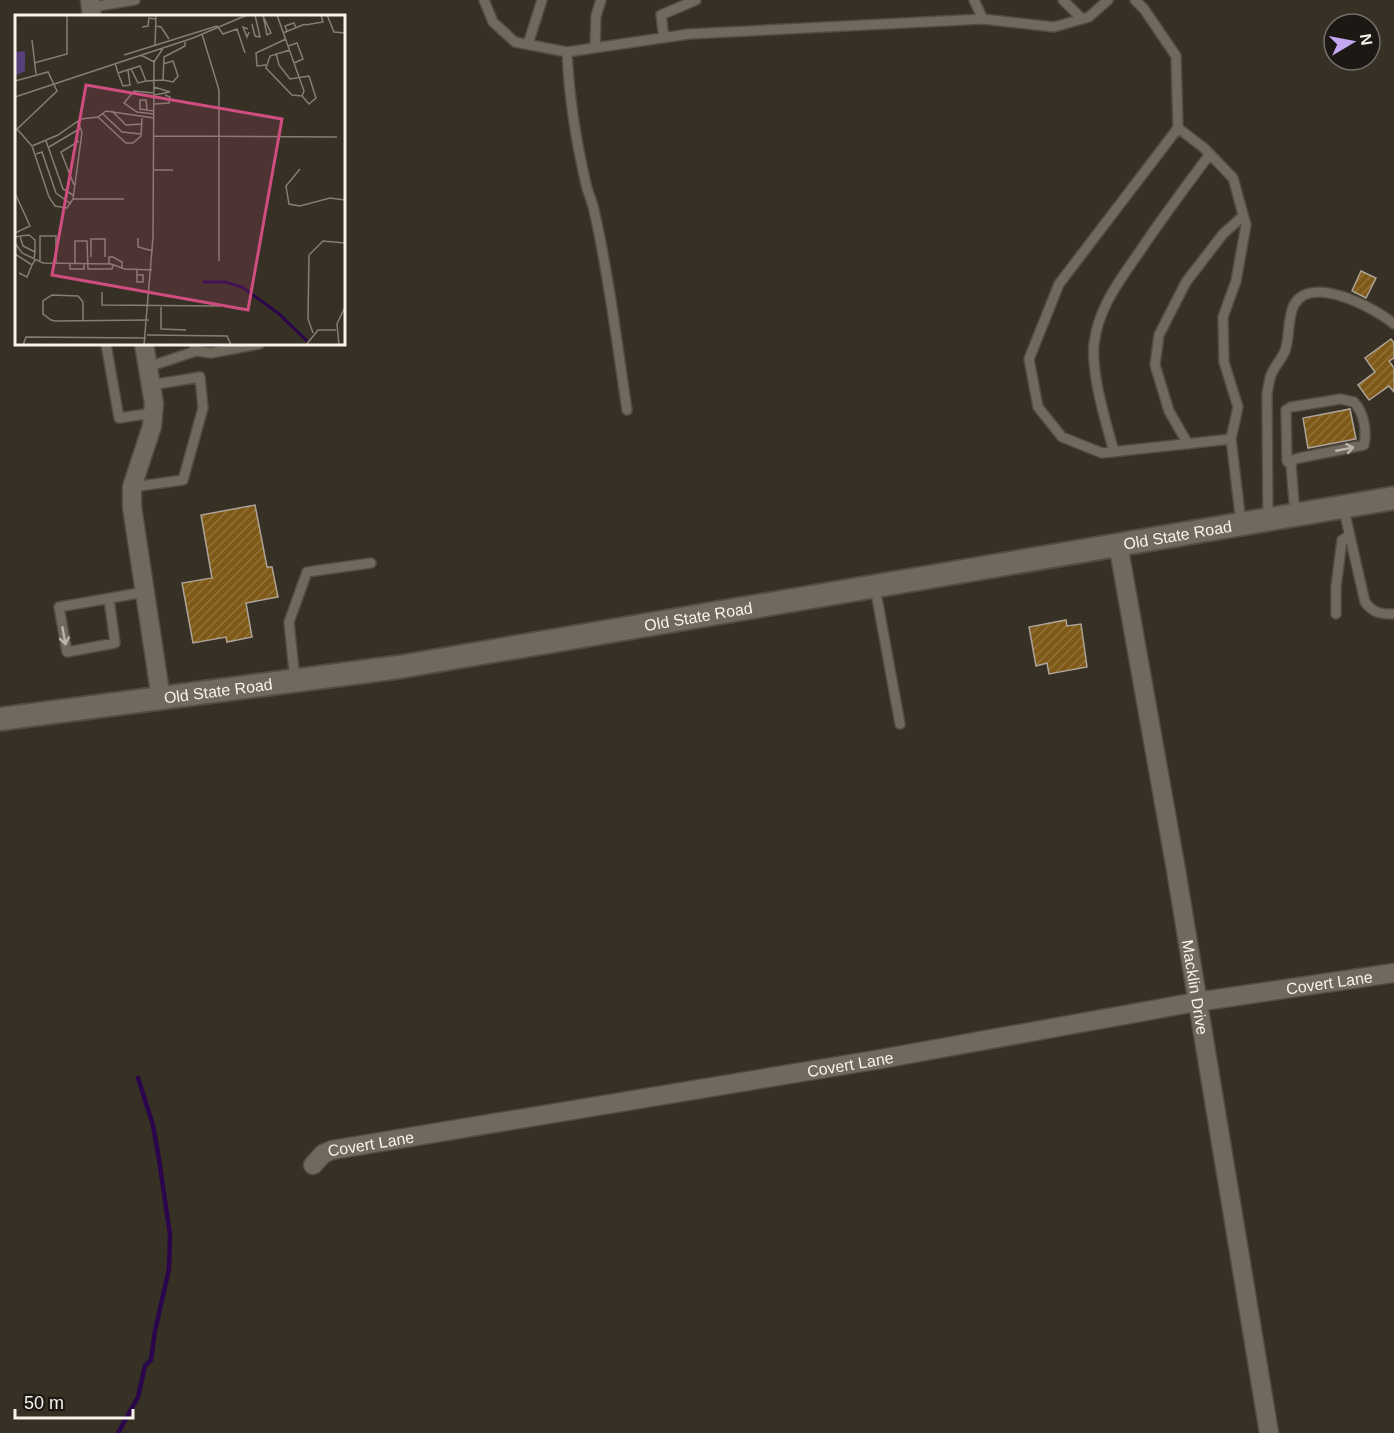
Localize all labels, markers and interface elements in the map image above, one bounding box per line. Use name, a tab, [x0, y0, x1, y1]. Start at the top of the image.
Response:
north arrow	[1322, 12, 1382, 72]
inset map	[15, 15, 345, 345]
text: N	[1357, 32, 1376, 47]
one-way arrow	[1335, 443, 1355, 454]
street label: Old State Road	[1122, 517, 1233, 552]
street label: Old State Road	[643, 599, 754, 634]
one-way arrow	[59, 626, 70, 645]
street label: Old State Road	[163, 675, 274, 706]
street label: Macklin Drive	[1179, 939, 1212, 1036]
street label: Covert Lane	[1285, 968, 1374, 997]
street label: Covert Lane	[806, 1048, 895, 1080]
street label: Covert Lane	[326, 1128, 415, 1159]
scale bar	[15, 1382, 134, 1420]
text: 50 m	[24, 1393, 64, 1413]

